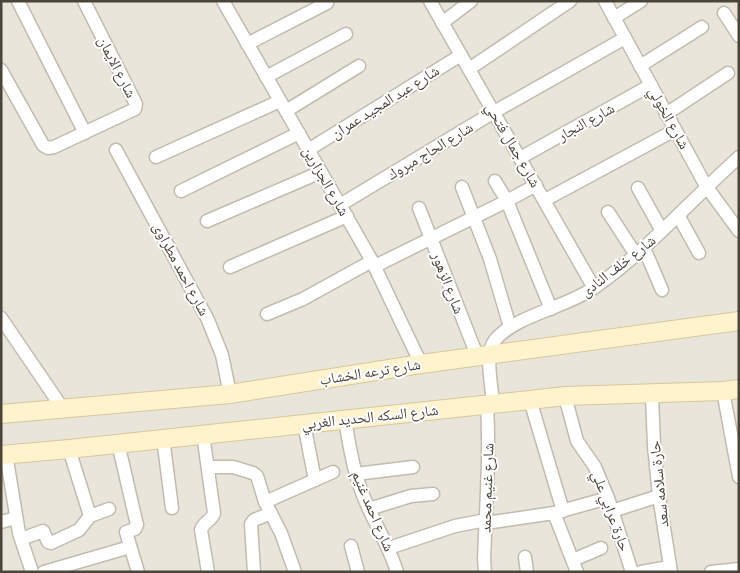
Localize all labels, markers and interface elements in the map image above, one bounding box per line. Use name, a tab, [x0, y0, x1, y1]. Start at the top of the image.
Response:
street label: شارع الايمان	[93, 32, 142, 101]
street label: شارع عبد المجيد عمران	[326, 60, 443, 143]
street label: شارع الخولي	[642, 83, 695, 154]
street label: شارع النجار	[553, 97, 618, 146]
street label: شارع جمال فتحي	[479, 98, 546, 192]
street label: شارع الحاج مبروك	[383, 116, 477, 185]
street label: شارع الجزارين	[298, 142, 355, 220]
street label: شارع احمد مطراوى	[148, 218, 215, 319]
street label: شارع خلف النادى	[576, 229, 660, 302]
street label: شارع الزهور	[427, 248, 470, 317]
street label: شارع ترعه الخشاب	[318, 353, 422, 390]
street label: شارع السكه الحديد الغربي	[301, 399, 440, 436]
street label: حارة سلامه سعد	[643, 439, 673, 528]
street label: شارع غنيم محمد	[474, 443, 499, 533]
street label: شارع احمد غنيم	[347, 467, 400, 555]
street label: حارة عرابي علي	[585, 468, 636, 555]

